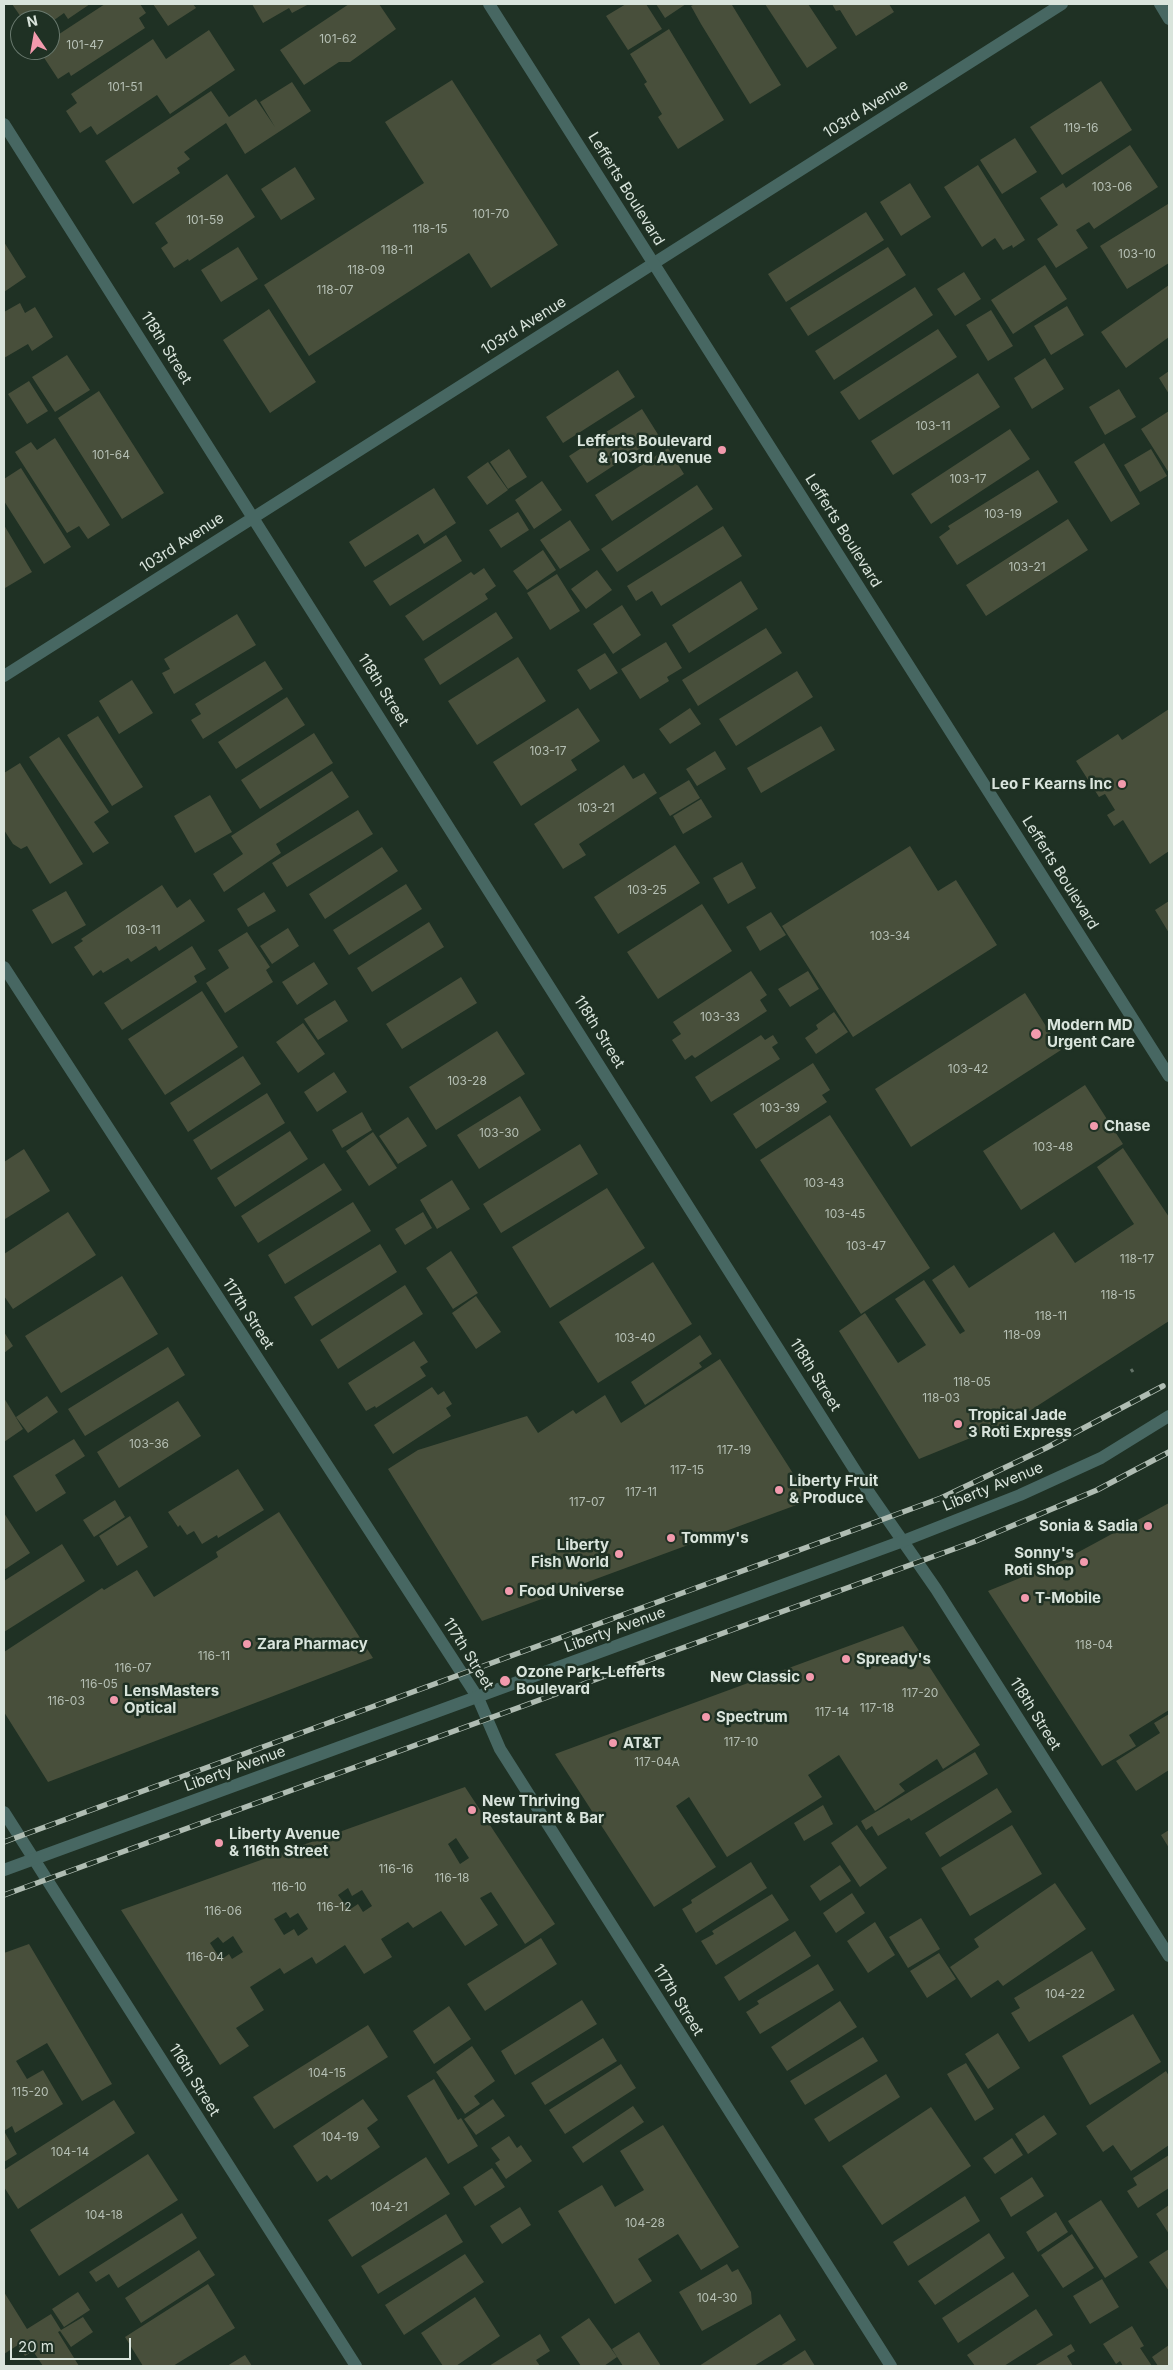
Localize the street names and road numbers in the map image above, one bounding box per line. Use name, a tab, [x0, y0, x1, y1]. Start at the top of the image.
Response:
street label: 103rd Avenue	[820, 76, 912, 142]
street label: Lefferts Boulevard	[584, 129, 668, 249]
street label: 103rd Avenue	[478, 293, 570, 359]
street label: 118th Street	[137, 309, 195, 387]
street label: Lefferts Boulevard	[801, 471, 885, 591]
street label: 103rd Avenue	[137, 509, 227, 577]
street label: 118th Street	[354, 651, 412, 729]
street label: Lefferts Boulevard	[1018, 813, 1102, 933]
street label: 118th Street	[570, 993, 628, 1071]
street label: 117th Street	[218, 1275, 278, 1353]
street label: 118th Street	[786, 1336, 844, 1414]
street label: Liberty Avenue	[940, 1459, 1046, 1515]
street label: Liberty Avenue	[562, 1603, 668, 1657]
street label: 117th Street	[439, 1615, 497, 1693]
street label: 118th Street	[1006, 1675, 1064, 1753]
street label: Liberty Avenue	[182, 1742, 288, 1796]
street label: 117th Street	[649, 1961, 707, 2039]
street label: 116th Street	[165, 2041, 223, 2119]

